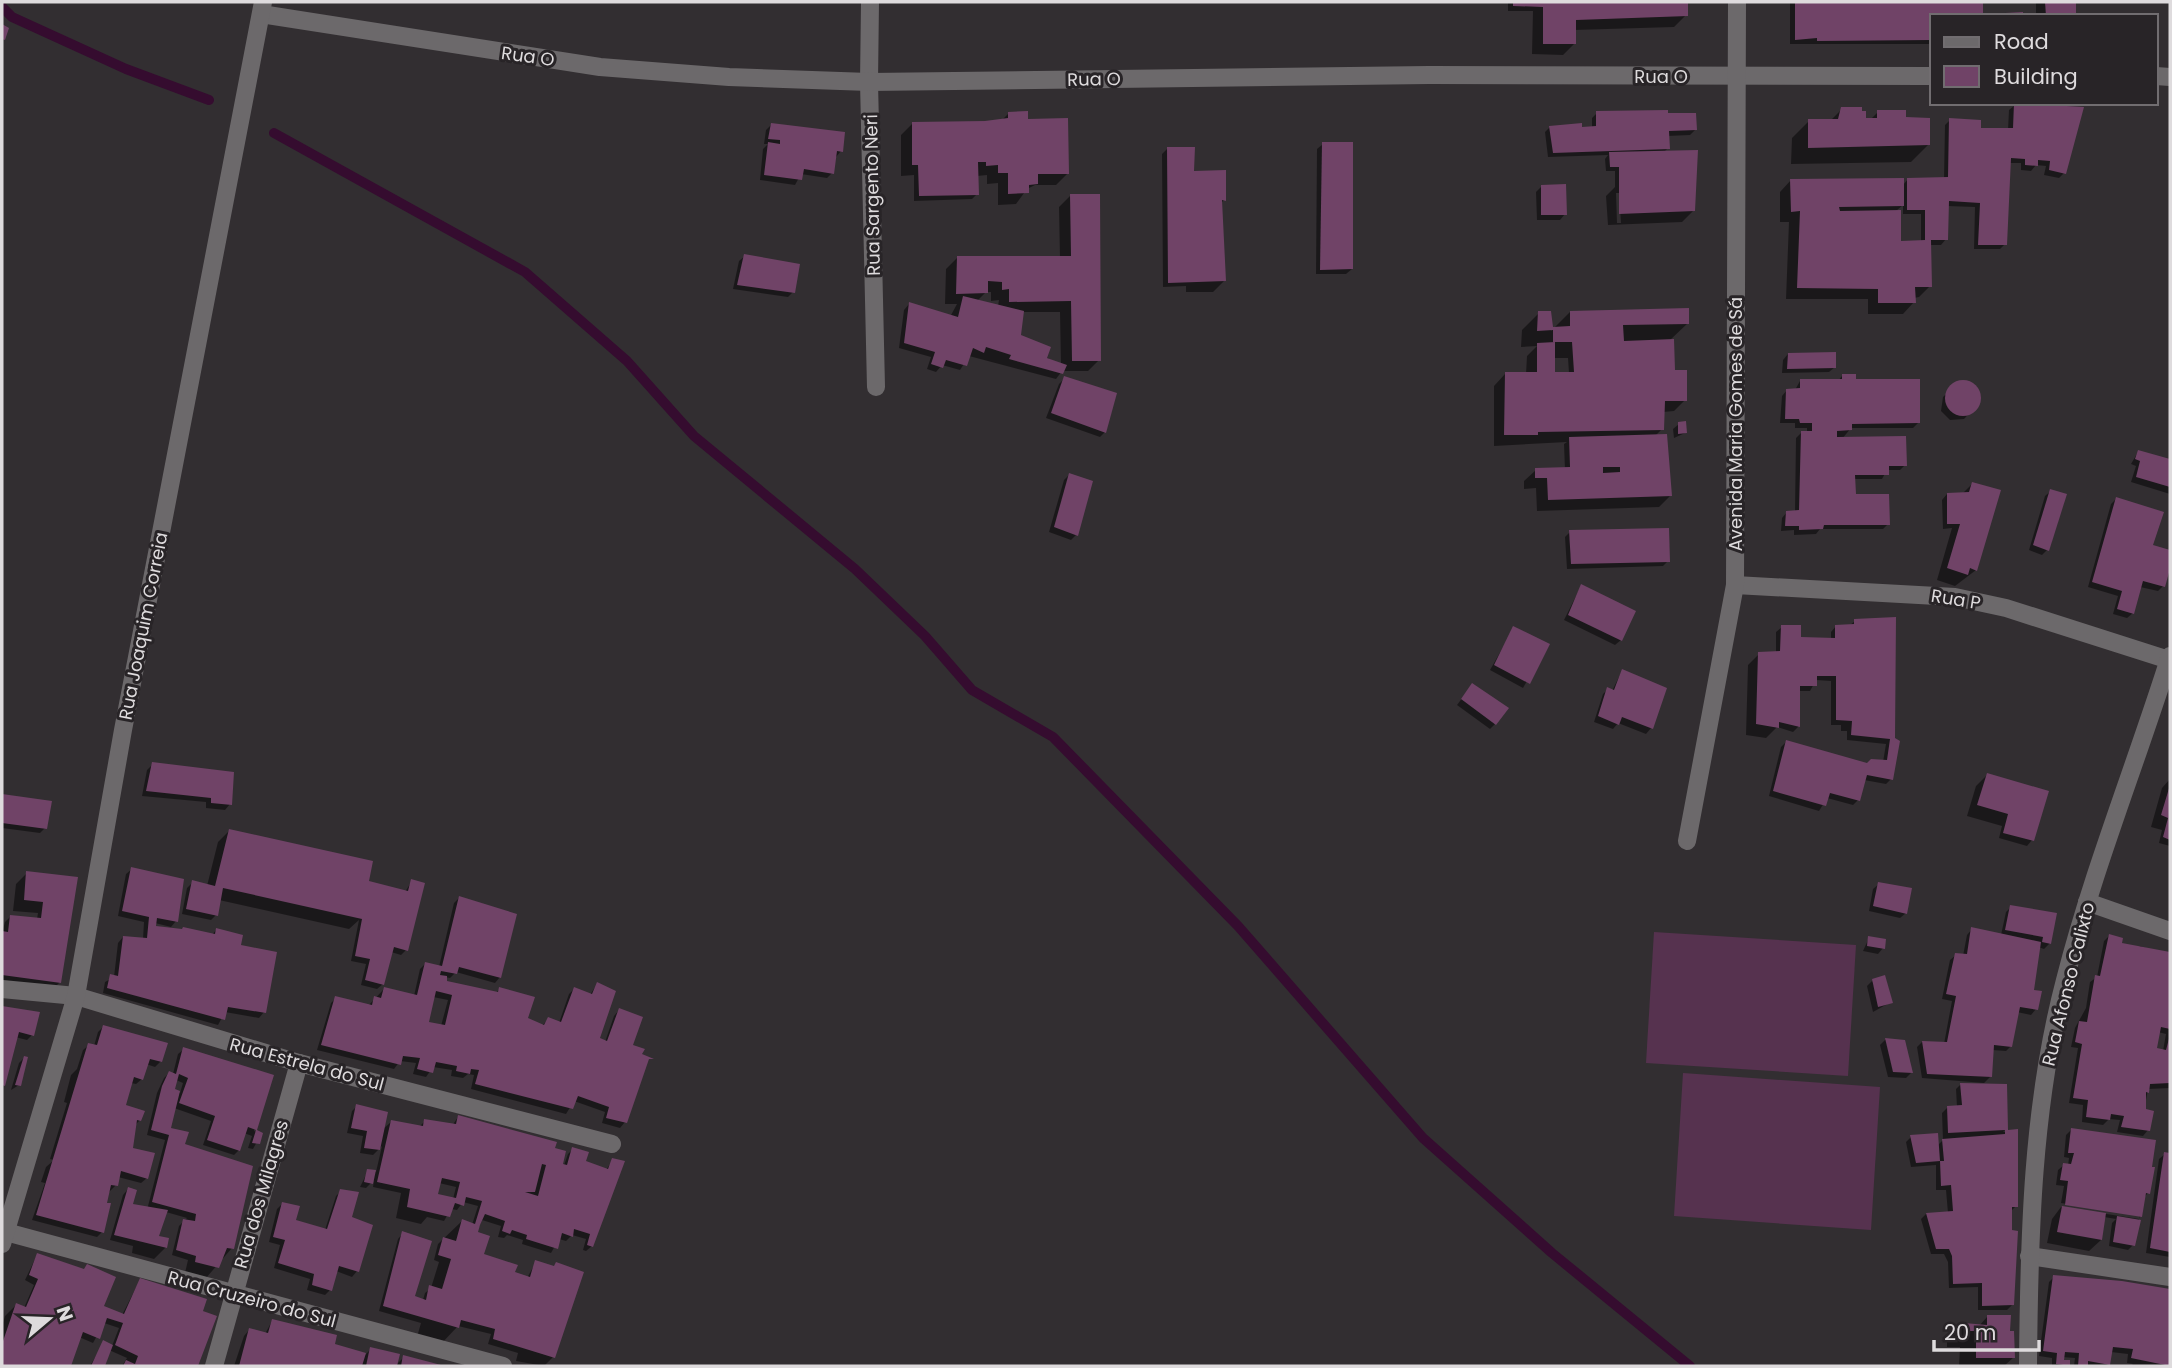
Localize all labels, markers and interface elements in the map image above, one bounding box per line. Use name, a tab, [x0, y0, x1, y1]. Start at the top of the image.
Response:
legend	[1930, 14, 2158, 105]
text: Road	[1994, 27, 2049, 56]
street label: Rua O	[500, 40, 556, 72]
text: Building	[1994, 62, 2078, 91]
street label: Rua O	[1634, 64, 1688, 89]
street label: Rua O	[1067, 66, 1121, 92]
street label: Rua Sargento Neri	[858, 114, 886, 276]
street label: Avenida Maria Gomes de Sá	[1723, 297, 1748, 551]
street label: Rua Joaquim Correia	[113, 530, 173, 722]
street label: Rua P	[1929, 583, 1983, 615]
street label: Rua Afonso Calixto	[2036, 900, 2100, 1068]
street label: Rua Estrela do Sul	[227, 1031, 387, 1097]
street label: Rua dos Milagres	[228, 1117, 294, 1271]
street label: Rua Cruzeiro do Sul	[165, 1264, 339, 1334]
north arrow	[14, 1284, 84, 1354]
text: N	[50, 1302, 80, 1325]
scale bar	[1934, 1308, 2039, 1352]
text: 20 m	[1944, 1318, 1997, 1347]

